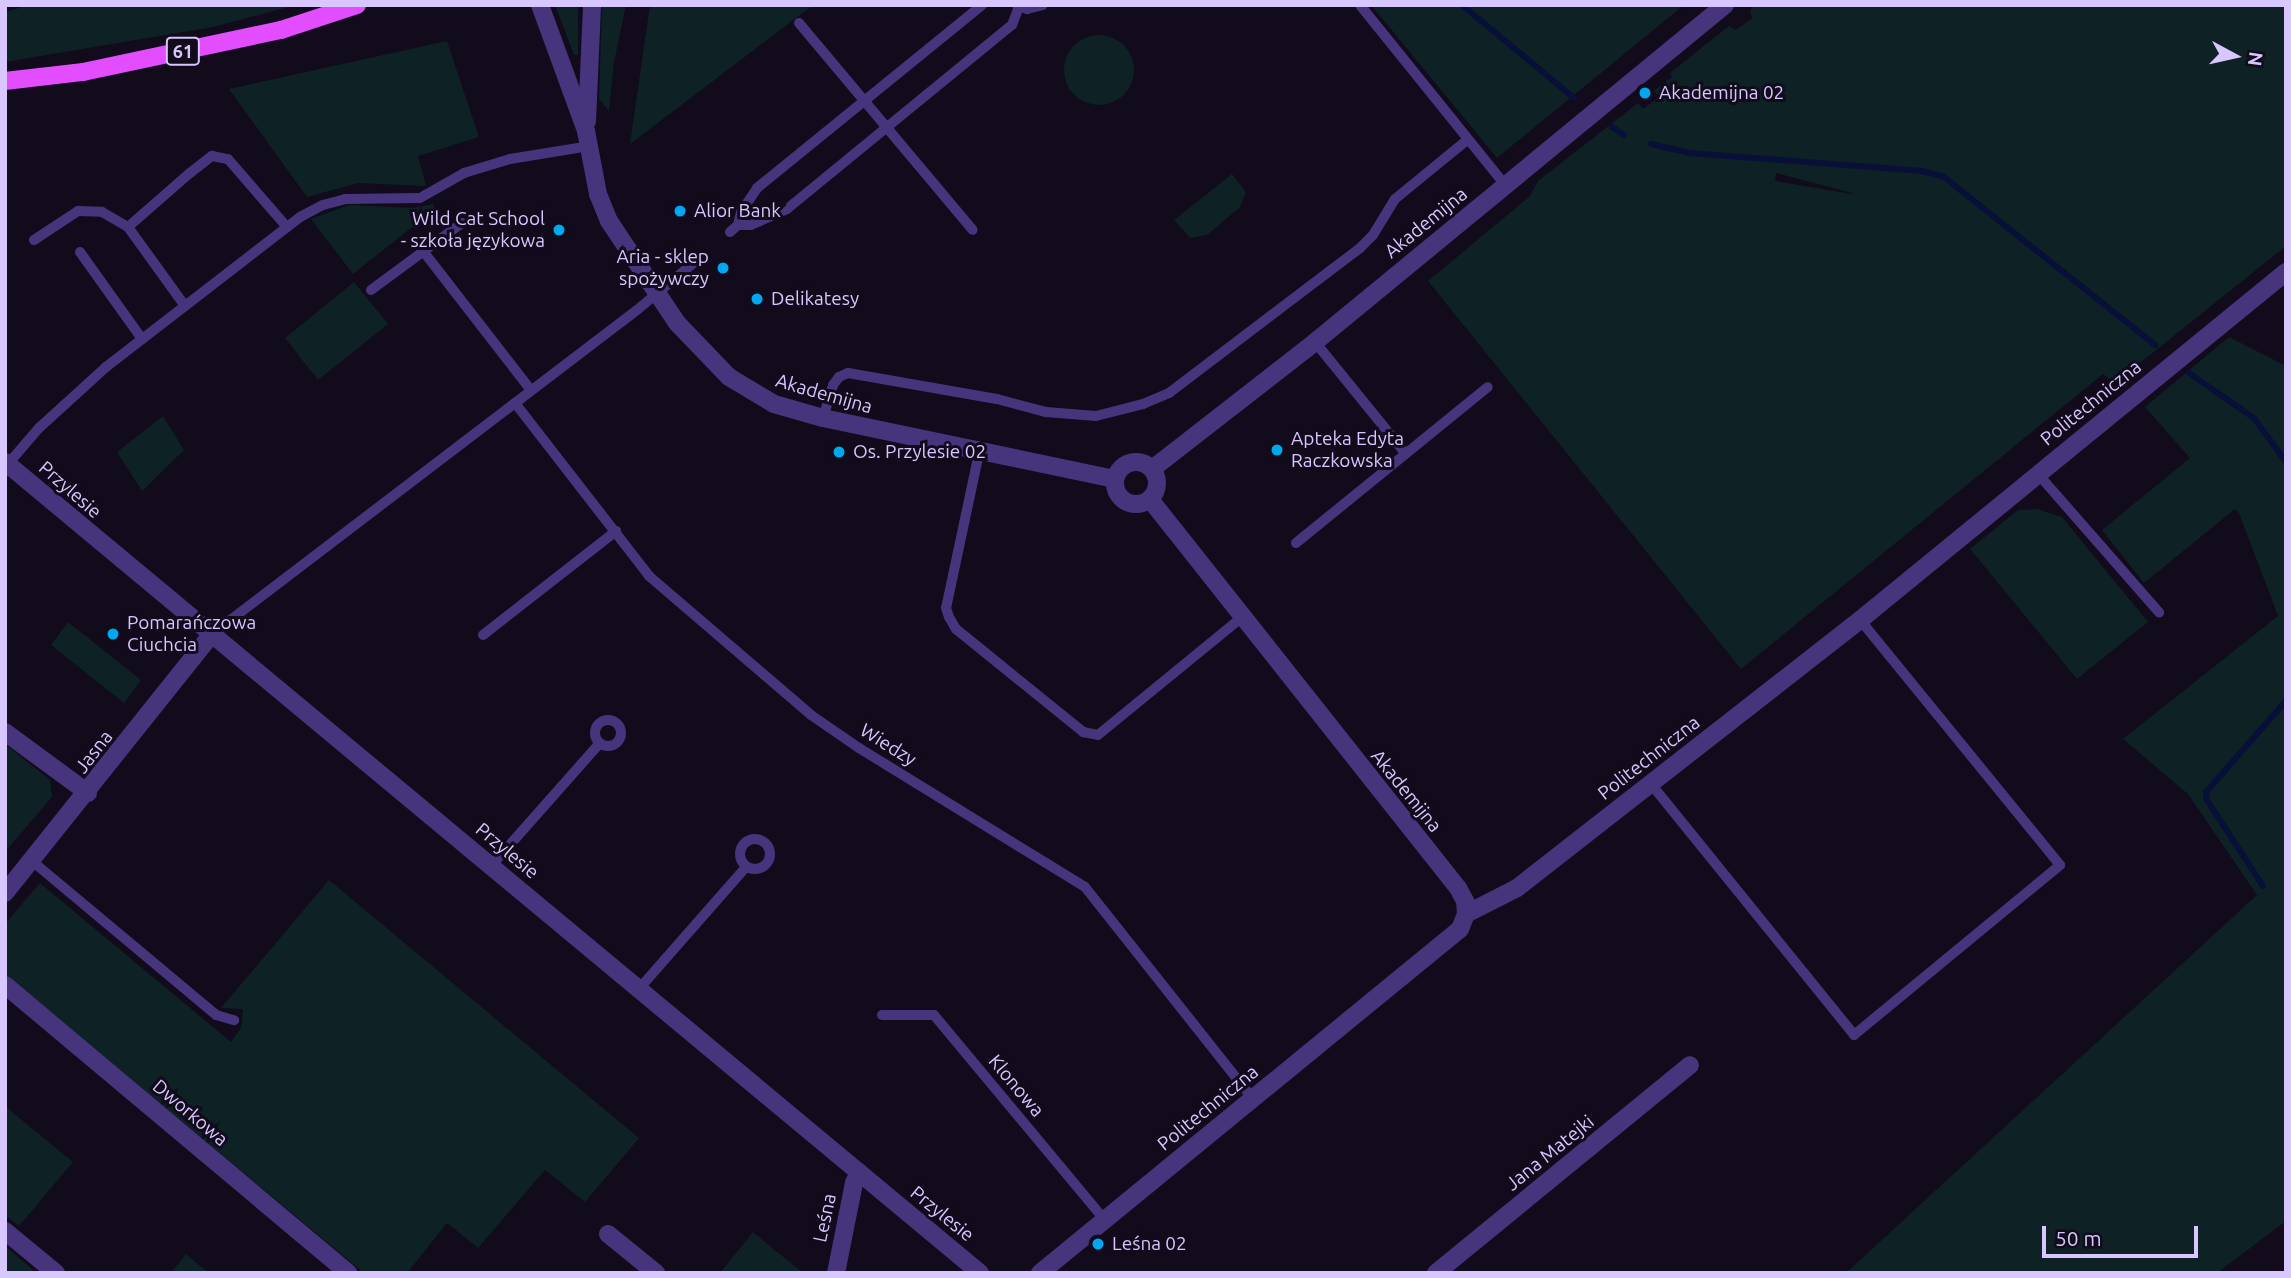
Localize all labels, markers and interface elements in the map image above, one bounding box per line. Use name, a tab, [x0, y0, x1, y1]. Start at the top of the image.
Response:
north arrow	[2200, 21, 2270, 91]
road number: 61	[166, 36, 200, 66]
text: N	[2244, 50, 2268, 67]
place label: Akademijna 02	[1659, 82, 1784, 104]
marker: Akademijna 02	[1637, 85, 1653, 101]
street label: Akademijna	[1380, 183, 1472, 263]
place label: Alior Bank	[694, 200, 781, 222]
marker: Alior Bank	[672, 203, 688, 219]
place label: Wild Cat School - szkoła językowa	[401, 208, 545, 252]
marker: Wild Cat School - szkoła językowa	[551, 222, 567, 238]
place label: Aria - sklep spożywczy	[616, 246, 709, 290]
marker: Aria - sklep spożywczy	[715, 260, 731, 276]
place label: Delikatesy	[771, 288, 859, 310]
marker: Delikatesy	[749, 291, 765, 307]
street label: Politechniczna	[2036, 355, 2146, 451]
street label: Akademijna	[773, 369, 875, 419]
place label: Apteka Edyta Raczkowska	[1291, 428, 1404, 472]
place label: Os. Przylesie 02	[853, 441, 986, 463]
marker: Apteka Edyta Raczkowska	[1269, 442, 1285, 458]
marker: Os. Przylesie 02	[831, 444, 847, 460]
street label: Przylesie	[34, 457, 106, 523]
place label: Pomarańczowa Ciuchcia	[127, 612, 256, 656]
marker: Pomarańczowa Ciuchcia	[105, 626, 121, 642]
street label: Politechniczna	[1593, 711, 1705, 805]
street label: Wiedzy	[856, 719, 920, 771]
street label: Jasna	[70, 726, 118, 778]
street label: Akademijna	[1366, 745, 1446, 837]
street label: Przylesie	[471, 818, 543, 884]
street label: Klonowa	[983, 1050, 1049, 1122]
street label: Politechniczna	[1153, 1060, 1263, 1156]
street label: Dworkowa	[148, 1075, 232, 1151]
street label: Jana Matejki	[1501, 1110, 1599, 1196]
street label: Przylesie	[906, 1181, 978, 1247]
street label: Leśna	[809, 1192, 841, 1244]
scale bar	[2046, 1212, 2202, 1256]
text: 50 m	[2055, 1226, 2102, 1250]
place label: Leśna 02	[1112, 1233, 1187, 1255]
marker: Leśna 02	[1090, 1236, 1106, 1252]

